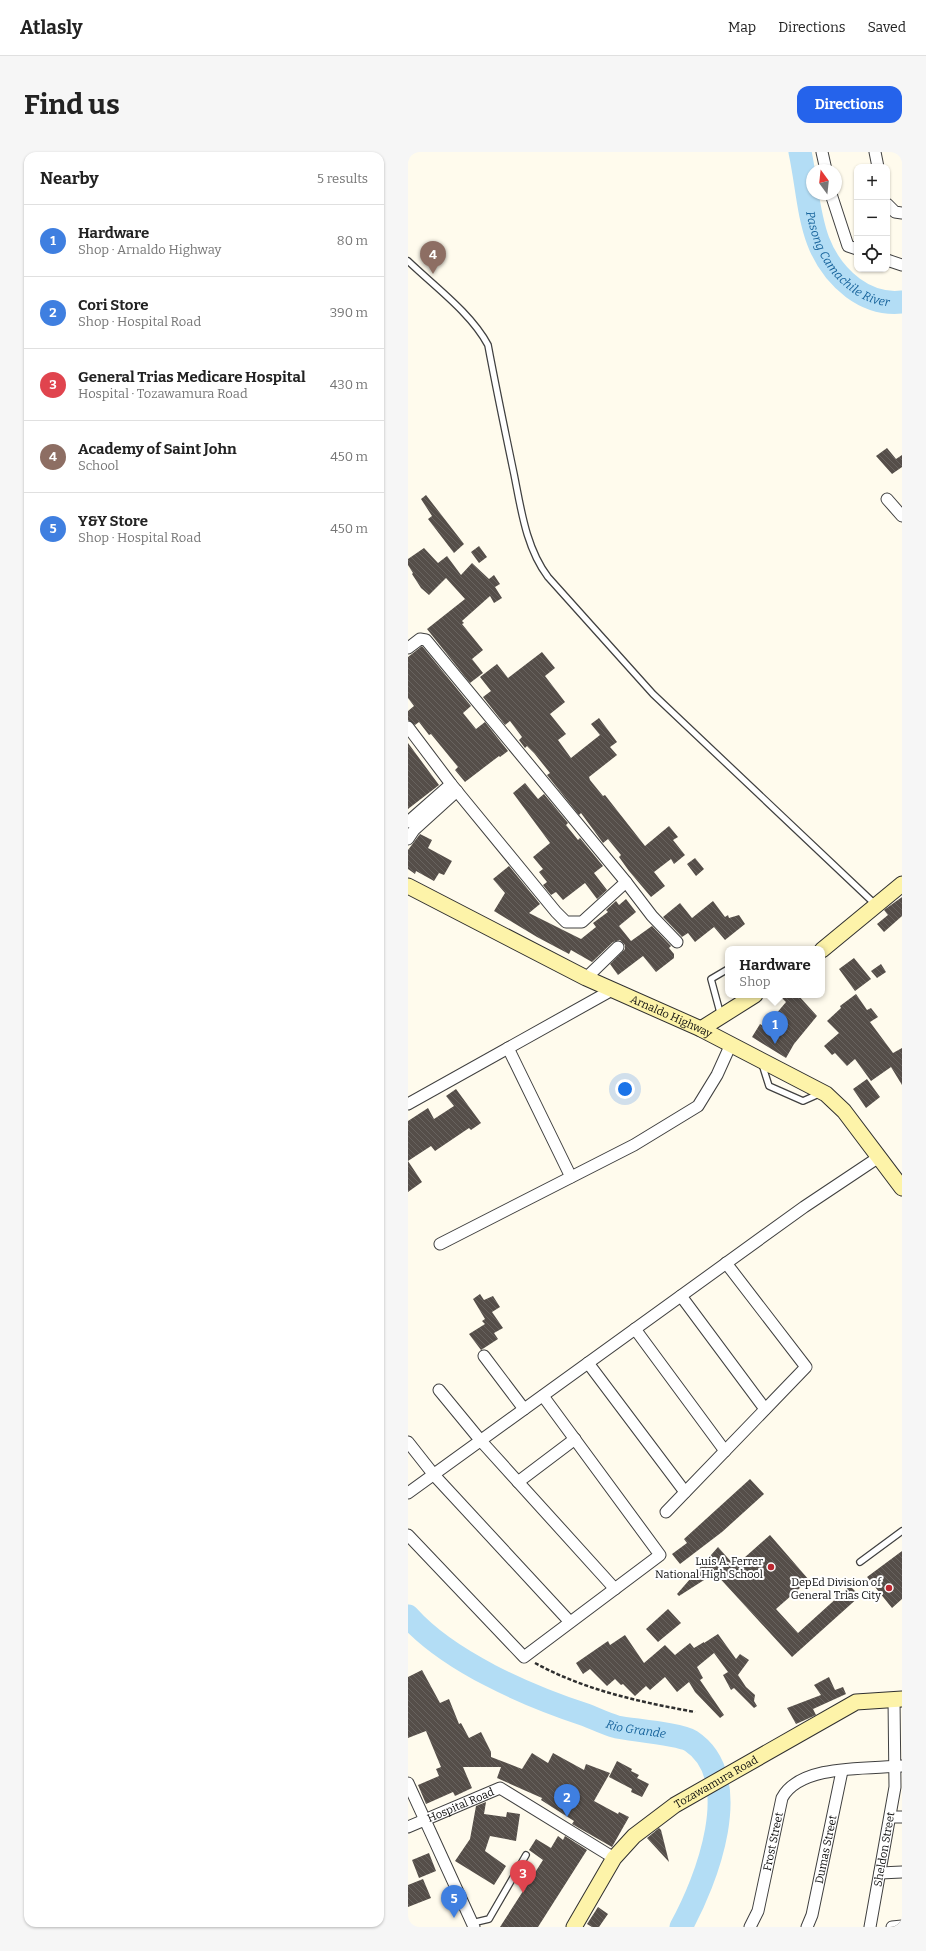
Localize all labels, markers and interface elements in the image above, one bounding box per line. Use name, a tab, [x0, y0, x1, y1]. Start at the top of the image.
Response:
text: Atlasly	[20, 16, 82, 39]
text: Map	[728, 19, 756, 36]
text: Directions	[778, 19, 846, 36]
text: Saved	[868, 19, 906, 36]
button: Directions	[797, 86, 902, 123]
text: Find us	[24, 88, 120, 121]
north arrow	[806, 164, 842, 200]
map controls	[854, 164, 890, 272]
button: +	[854, 164, 890, 200]
text: Nearby	[40, 168, 99, 189]
text: 5 results	[317, 171, 368, 186]
button: −	[854, 200, 890, 236]
water label: Pasong Camachile River	[803, 210, 891, 309]
text: Hardware	[78, 224, 149, 242]
text: 1	[50, 233, 56, 248]
text: 80 m	[337, 233, 368, 248]
button: locate	[854, 236, 890, 272]
pin: 4	[420, 241, 446, 274]
text: Shop · Arnaldo Highway	[78, 242, 221, 257]
text: Cori Store	[78, 296, 149, 314]
text: 2	[49, 305, 57, 320]
text: 390 m	[330, 305, 368, 320]
text: Shop · Hospital Road	[78, 314, 201, 329]
text: General Trias Medicare Hospital	[78, 368, 306, 386]
text: 3	[49, 377, 57, 392]
text: 430 m	[330, 377, 368, 392]
text: Hospital · Tozawamura Road	[78, 386, 248, 401]
text: Academy of Saint John	[78, 440, 237, 458]
text: 4	[49, 449, 57, 464]
text: 450 m	[330, 449, 368, 464]
text: School	[78, 458, 119, 473]
text: Y&Y Store	[78, 512, 148, 530]
text: 5	[49, 521, 57, 536]
text: 450 m	[330, 521, 368, 536]
text: Shop · Hospital Road	[78, 530, 201, 545]
popup	[725, 946, 825, 998]
text: Hardware	[739, 956, 811, 974]
text: Shop	[739, 974, 770, 989]
street label: Arnaldo Highway	[629, 992, 715, 1040]
pin: 1	[762, 1011, 788, 1044]
your location	[615, 1079, 635, 1099]
place label: Luis A. Ferrer National High School	[655, 1555, 763, 1581]
marker: Luis A. Ferrer National High School	[766, 1562, 776, 1572]
place label: DepEd Division of General Trias City	[791, 1576, 882, 1602]
marker: DepEd Division of General Trias City	[884, 1583, 894, 1593]
water label: Rio Grande	[604, 1717, 667, 1741]
street label: Tozawamura Road	[672, 1753, 760, 1811]
pin: 2	[554, 1784, 580, 1817]
street label: Hospital Road	[425, 1785, 496, 1825]
street label: Frost Street	[760, 1811, 785, 1872]
street label: Sheldon Street	[871, 1811, 897, 1888]
street label: Dumas Street	[812, 1814, 839, 1885]
pin: 3	[510, 1860, 536, 1893]
pin: 5	[441, 1885, 467, 1918]

